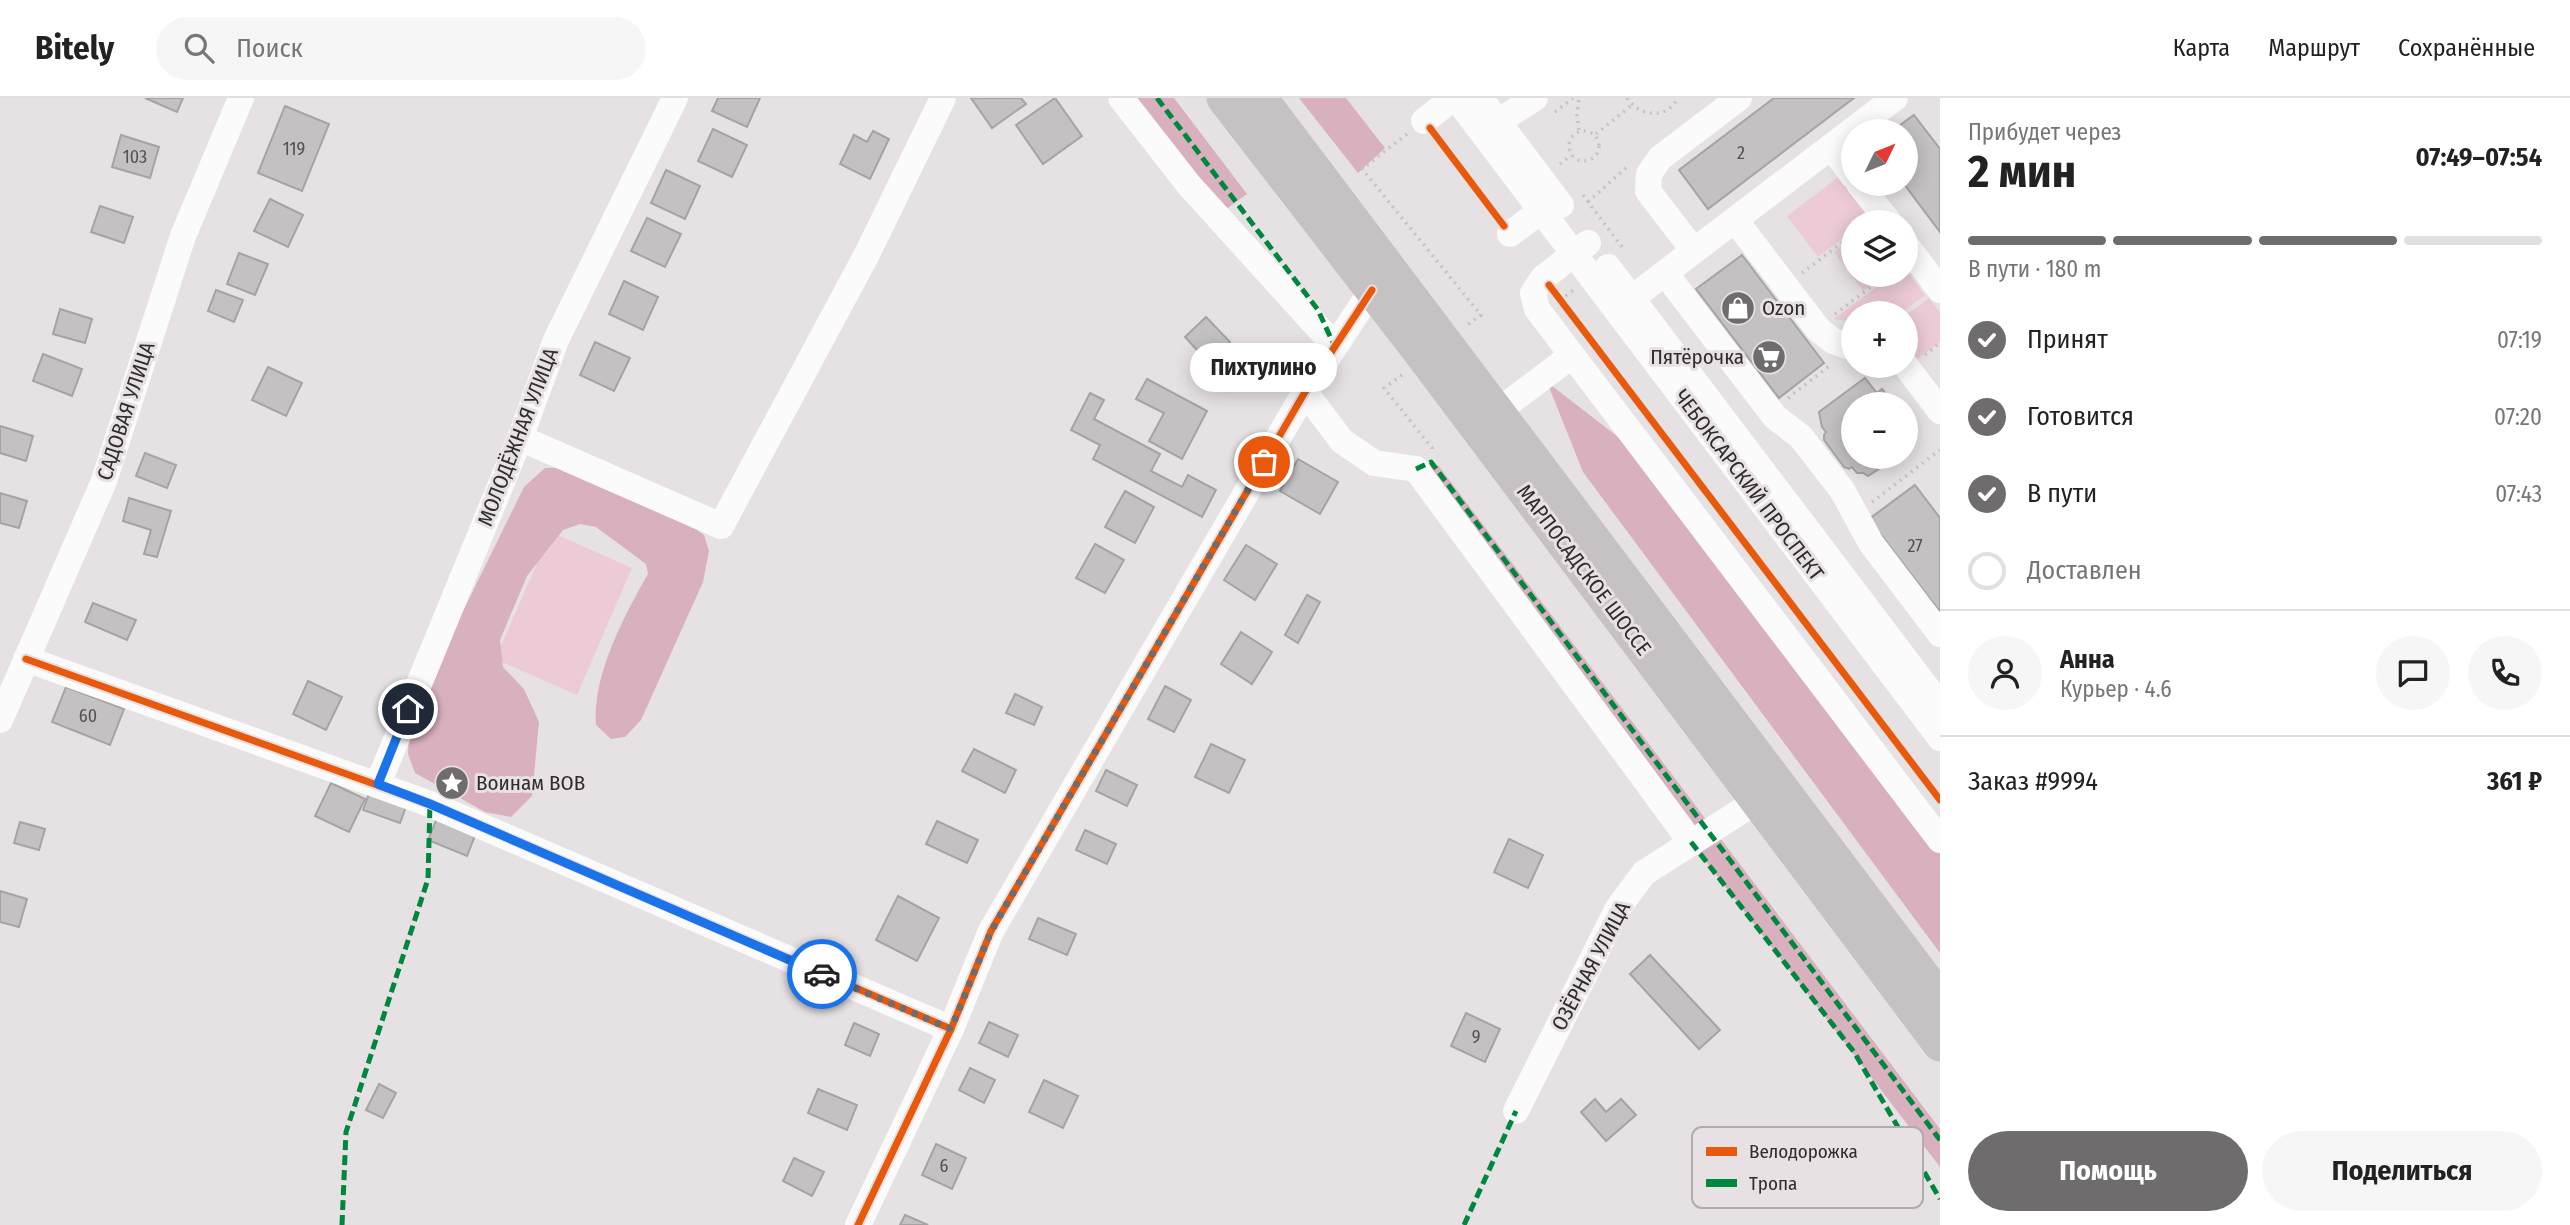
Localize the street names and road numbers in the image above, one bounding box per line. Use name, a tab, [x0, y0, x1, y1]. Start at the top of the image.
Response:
street label: САДОВАЯ УЛИЦА	[91, 338, 161, 484]
street label: МОЛОДЁЖНАЯ УЛИЦА	[472, 344, 564, 530]
street label: ЧЕБОКСАРСКИЙ ПРОСПЕКТ	[1669, 384, 1829, 586]
street label: МАРПОСАДСКОЕ ШОССЕ	[1511, 480, 1657, 661]
street label: ОЗЁРНАЯ УЛИЦА	[1546, 897, 1636, 1035]

